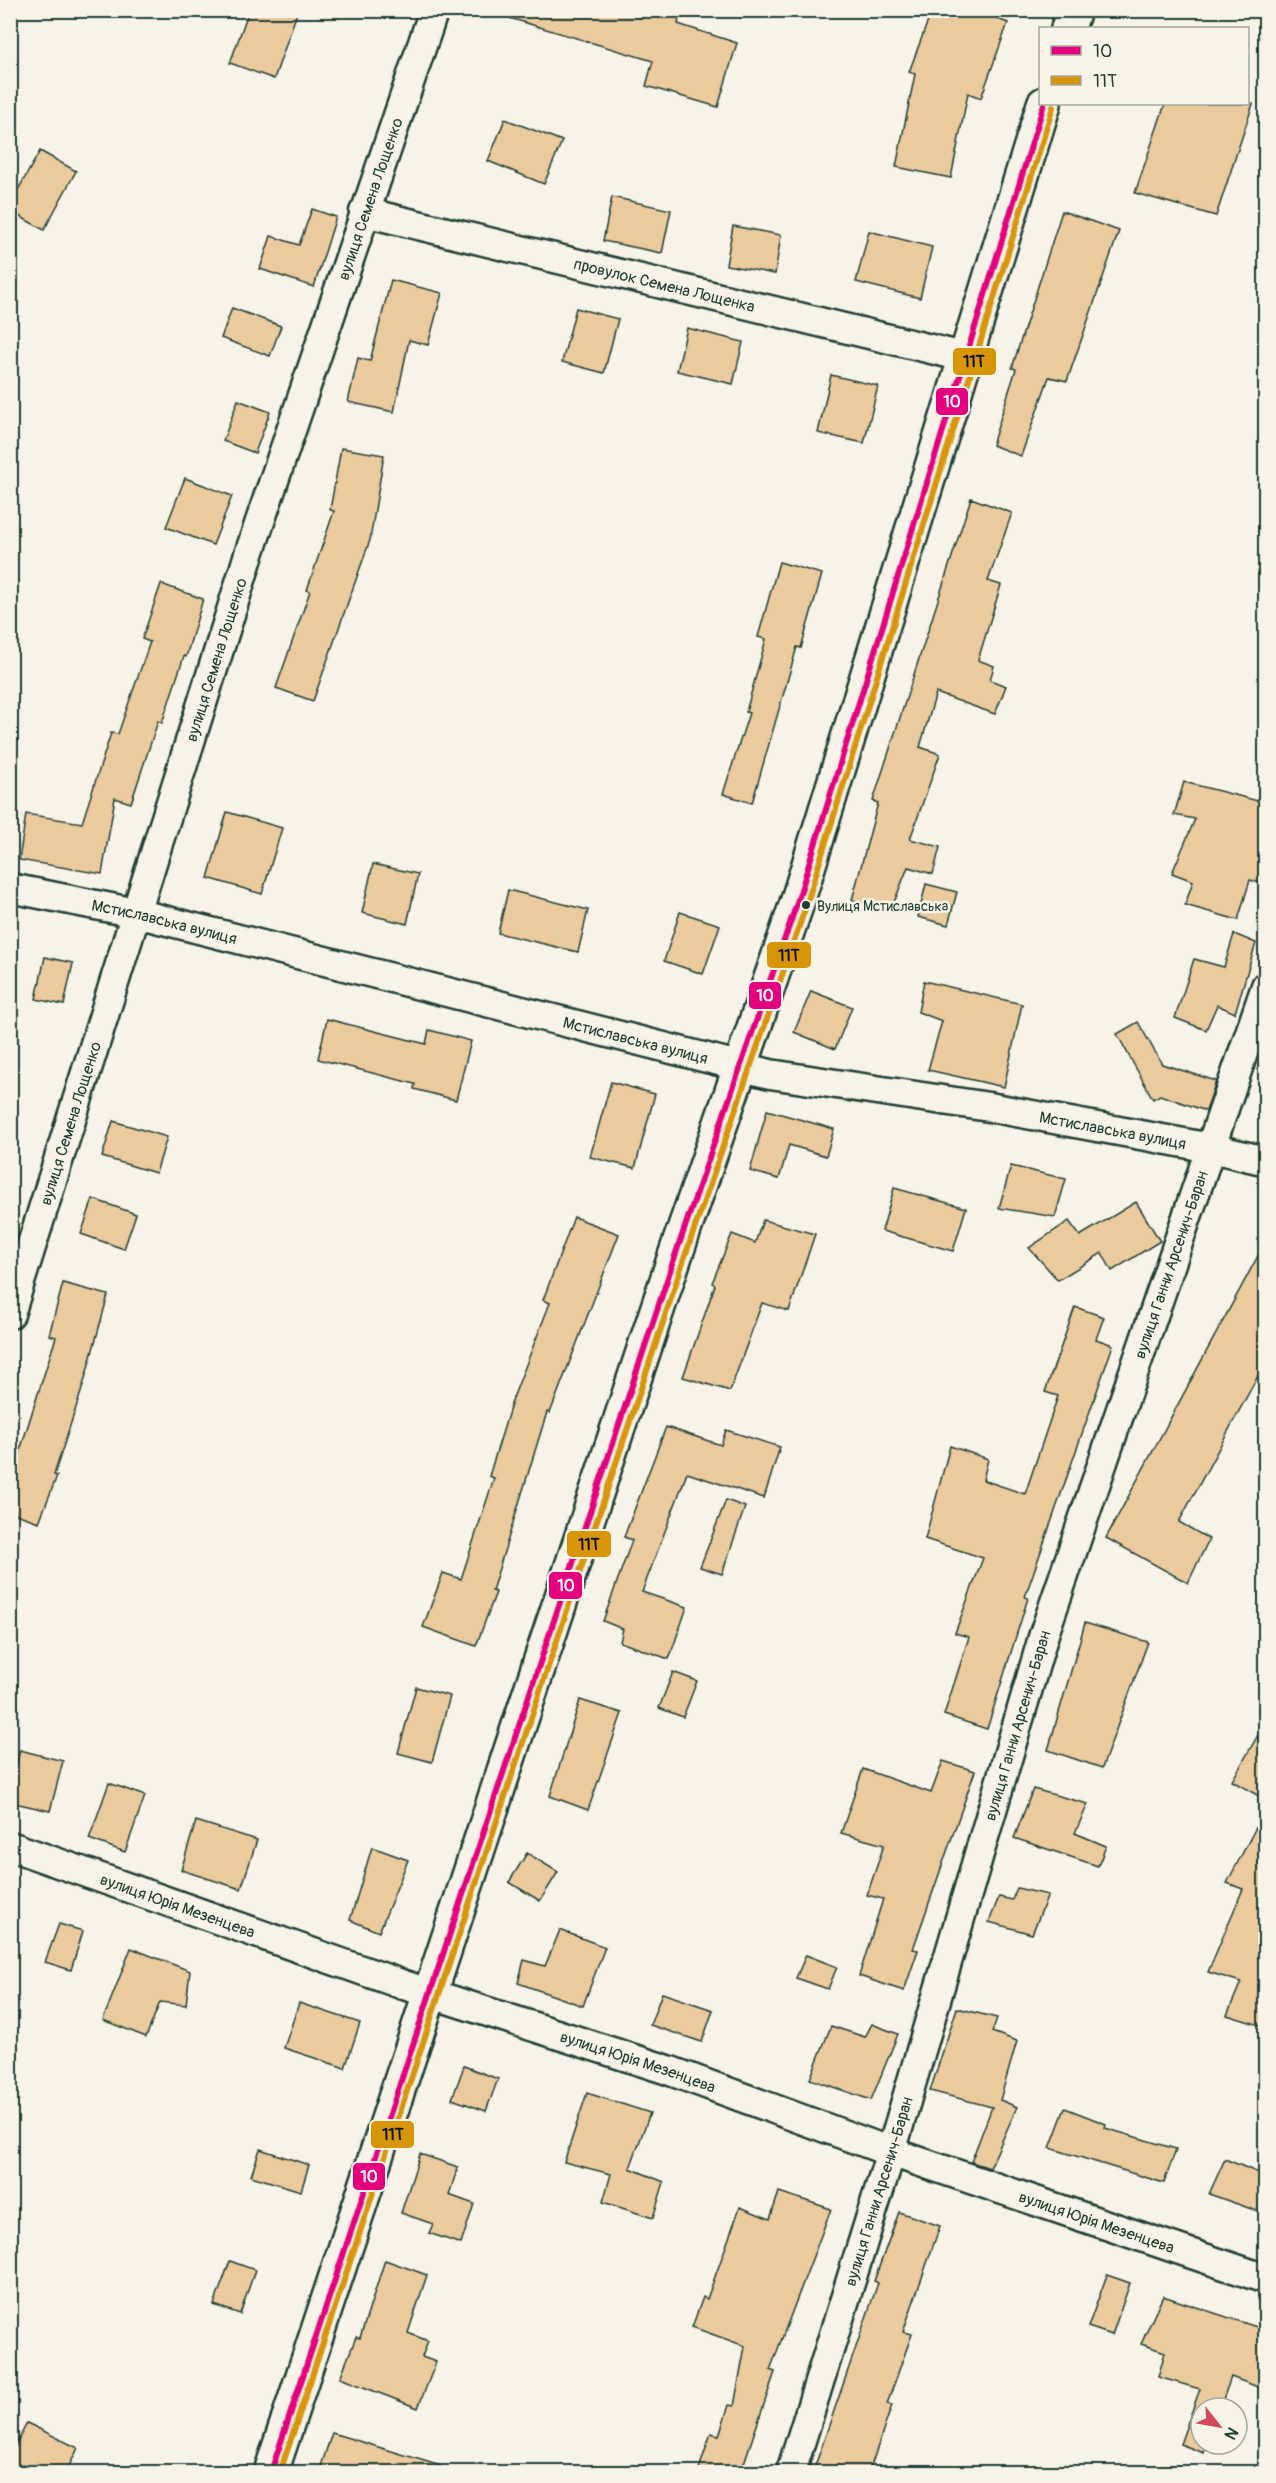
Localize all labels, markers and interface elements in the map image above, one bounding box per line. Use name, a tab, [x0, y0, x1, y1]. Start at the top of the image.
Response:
legend	[1039, 27, 1249, 105]
text: 10	[1093, 40, 1112, 63]
text: 11Т	[1093, 70, 1117, 93]
street label: вулиця Семена Лощенко	[334, 115, 408, 283]
street label: провулок Семена Лощенка	[572, 254, 757, 317]
line badge: 11Т	[952, 347, 997, 376]
text: 11Т	[963, 352, 985, 372]
line badge: 10	[935, 387, 969, 416]
text: 10	[943, 392, 961, 412]
street label: вулиця Семена Лощенко	[182, 575, 252, 744]
street label: Мстиславська вулиця	[90, 895, 239, 949]
place label: Вулиця Мстиславська	[817, 898, 948, 915]
marker: Вулиця Мстиславська	[800, 899, 812, 911]
line badge: 11Т	[766, 941, 812, 969]
text: 11Т	[778, 946, 800, 966]
line badge: 10	[748, 981, 782, 1010]
text: 10	[756, 986, 774, 1006]
street label: Мстиславська вулиця	[561, 1013, 710, 1069]
street label: вулиця Семена Лощенко	[36, 1039, 106, 1208]
street label: Мстиславська вулиця	[1038, 1107, 1188, 1154]
street label: вулиця Ганни Арсенич-Баран	[1130, 1168, 1213, 1361]
line badge: 11Т	[566, 1530, 612, 1558]
text: 11Т	[578, 1535, 600, 1555]
line badge: 10	[548, 1571, 583, 1600]
text: 10	[557, 1576, 575, 1596]
street label: вулиця Ганни Арсенич-Баран	[980, 1628, 1055, 1823]
street label: вулиця Юрія Мезенцева	[97, 1870, 258, 1943]
street label: вулиця Юрія Мезенцева	[557, 2027, 718, 2098]
street label: вулиця Ганни Арсенич-Баран	[841, 2094, 918, 2289]
line badge: 11Т	[370, 2120, 415, 2149]
text: 11Т	[382, 2125, 404, 2145]
line badge: 10	[352, 2162, 386, 2191]
text: 10	[360, 2167, 378, 2187]
street label: вулиця Юрія Мезенцева	[1016, 2187, 1177, 2258]
north arrow	[1189, 2396, 1249, 2456]
text: N	[1220, 2423, 1242, 2443]

